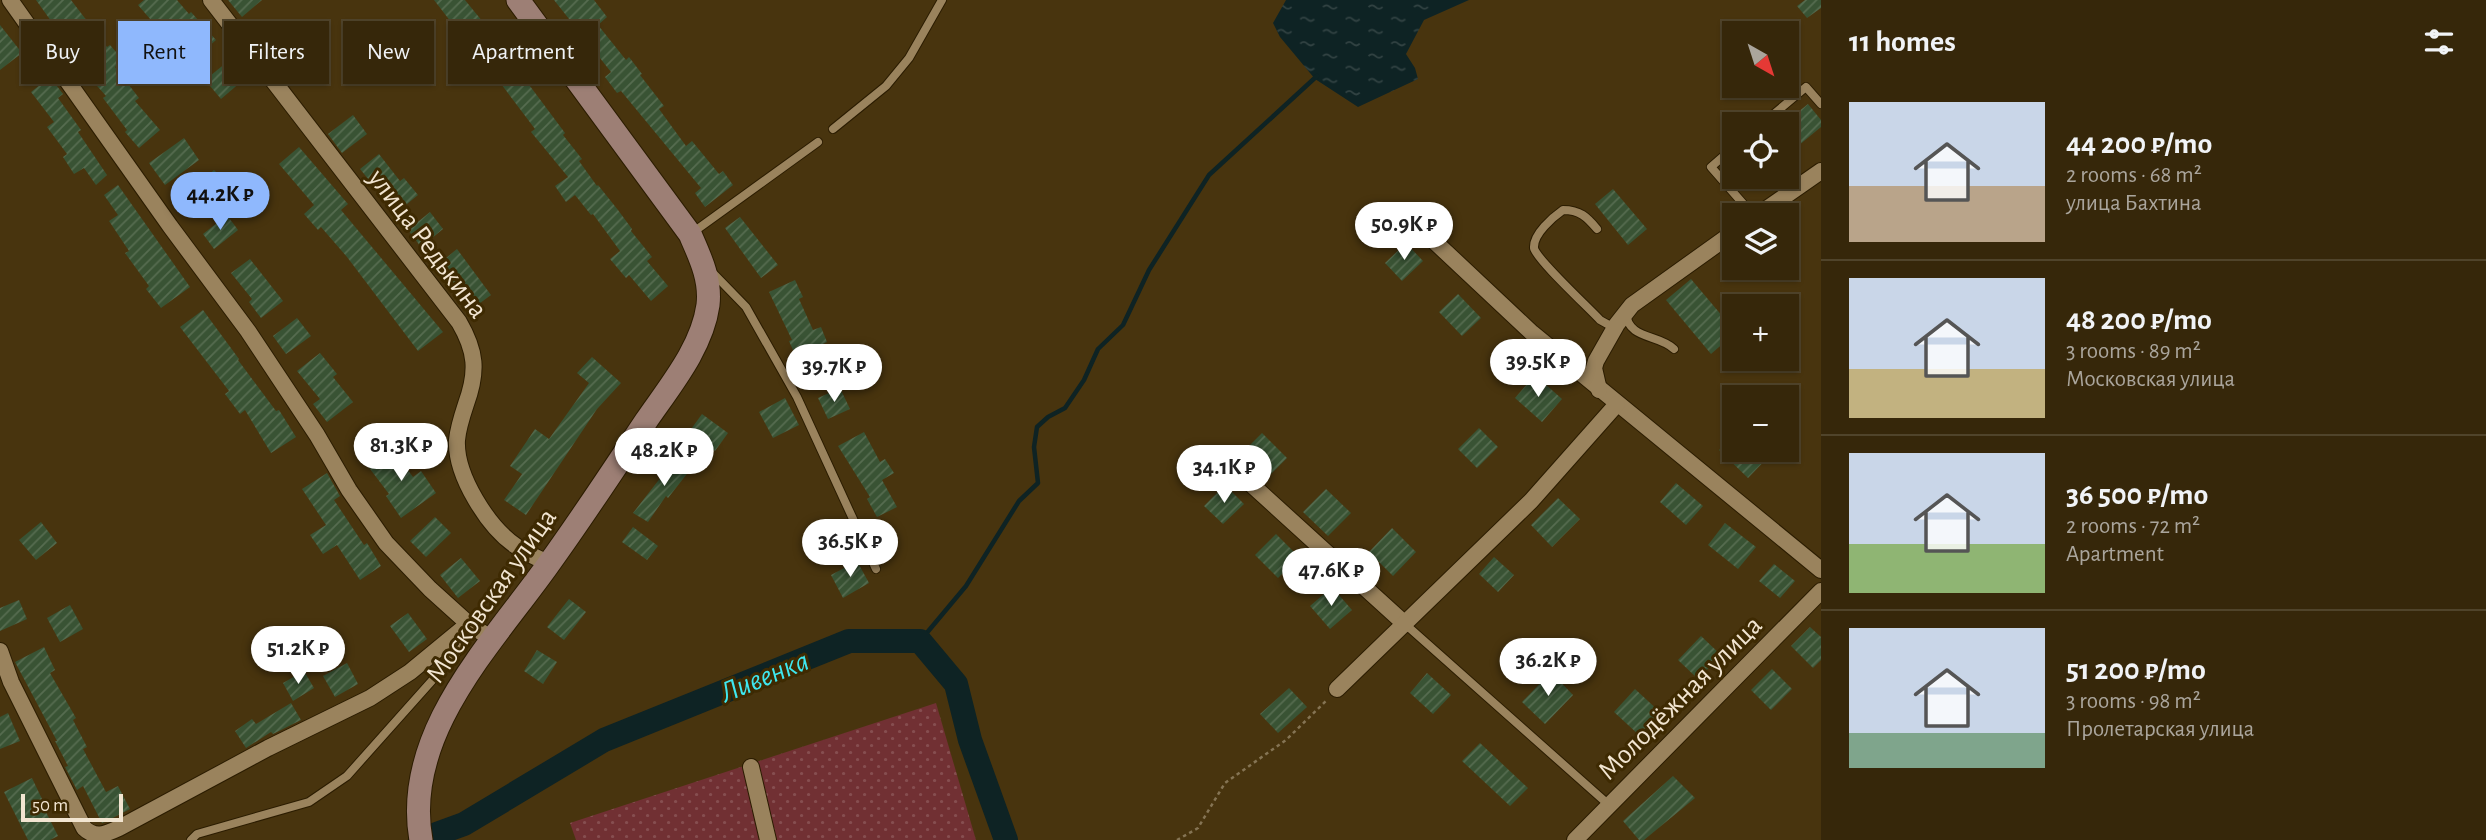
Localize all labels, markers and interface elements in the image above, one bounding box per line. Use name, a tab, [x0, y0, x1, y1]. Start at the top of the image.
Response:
chip: Buy	[21, 21, 104, 84]
chip: Rent	[118, 21, 210, 84]
chip: Filters	[224, 21, 329, 84]
chip: New	[343, 21, 434, 84]
chip: Apartment	[448, 21, 598, 84]
north arrow	[1722, 21, 1799, 98]
map controls	[1722, 21, 1799, 462]
icon: filters	[2420, 23, 2458, 61]
text: 11 homes	[1849, 27, 1956, 57]
button: locate	[1722, 112, 1799, 189]
text: 44 200 ₽/mo	[2066, 129, 2212, 159]
icon: home	[1905, 130, 1989, 214]
street label: улица Редькина	[362, 164, 492, 324]
text: 2 rooms · 68 m²	[2066, 164, 2202, 187]
pin: 44.2K ₽	[155, 173, 285, 232]
text: 44.2K ₽	[187, 183, 253, 206]
text: улица Бахтина	[2066, 192, 2201, 215]
pin: 50.9K ₽	[1339, 202, 1469, 262]
button: layers	[1722, 203, 1799, 280]
text: 50.9K ₽	[1371, 213, 1437, 236]
button: +	[1722, 294, 1799, 371]
text: 48 200 ₽/mo	[2066, 305, 2212, 335]
icon: home	[1905, 306, 1989, 390]
pin: 39.5K ₽	[1473, 340, 1603, 399]
text: 3 rooms · 89 m²	[2066, 340, 2201, 363]
pin: 39.7K ₽	[769, 344, 899, 404]
text: 39.5K ₽	[1506, 350, 1570, 373]
text: 39.7K ₽	[802, 355, 866, 378]
text: Московская улица	[2066, 368, 2235, 391]
button: −	[1722, 385, 1799, 462]
pin: 81.3K ₽	[336, 424, 466, 483]
pin: 48.2K ₽	[599, 428, 729, 488]
text: 81.3K ₽	[370, 434, 432, 457]
text: 48.2K ₽	[631, 439, 697, 462]
pin: 34.1K ₽	[1159, 446, 1289, 505]
text: 34.1K ₽	[1193, 456, 1255, 479]
text: 36 500 ₽/mo	[2066, 480, 2208, 510]
icon: home	[1905, 481, 1989, 565]
street label: Московская улица	[421, 504, 562, 689]
text: 2 rooms · 72 m²	[2066, 515, 2200, 538]
pin: 36.5K ₽	[785, 520, 915, 579]
text: 36.5K ₽	[818, 530, 882, 553]
text: Apartment	[2066, 543, 2164, 566]
pin: 47.6K ₽	[1266, 548, 1396, 608]
text: 47.6K ₽	[1298, 559, 1364, 582]
street label: Молодёжная улица	[1593, 611, 1768, 786]
pin: 51.2K ₽	[233, 626, 363, 686]
text: 51.2K ₽	[267, 637, 329, 660]
pin: 36.2K ₽	[1483, 638, 1613, 698]
water label: Ливенка	[715, 646, 813, 709]
text: 36.2K ₽	[1516, 649, 1580, 672]
text: 51 200 ₽/mo	[2066, 655, 2206, 685]
icon: home	[1905, 656, 1989, 740]
text: 3 rooms · 98 m²	[2066, 690, 2201, 713]
text: Пролетарская улица	[2066, 718, 2254, 741]
scale bar	[21, 791, 122, 823]
text: 50 m	[32, 796, 68, 815]

